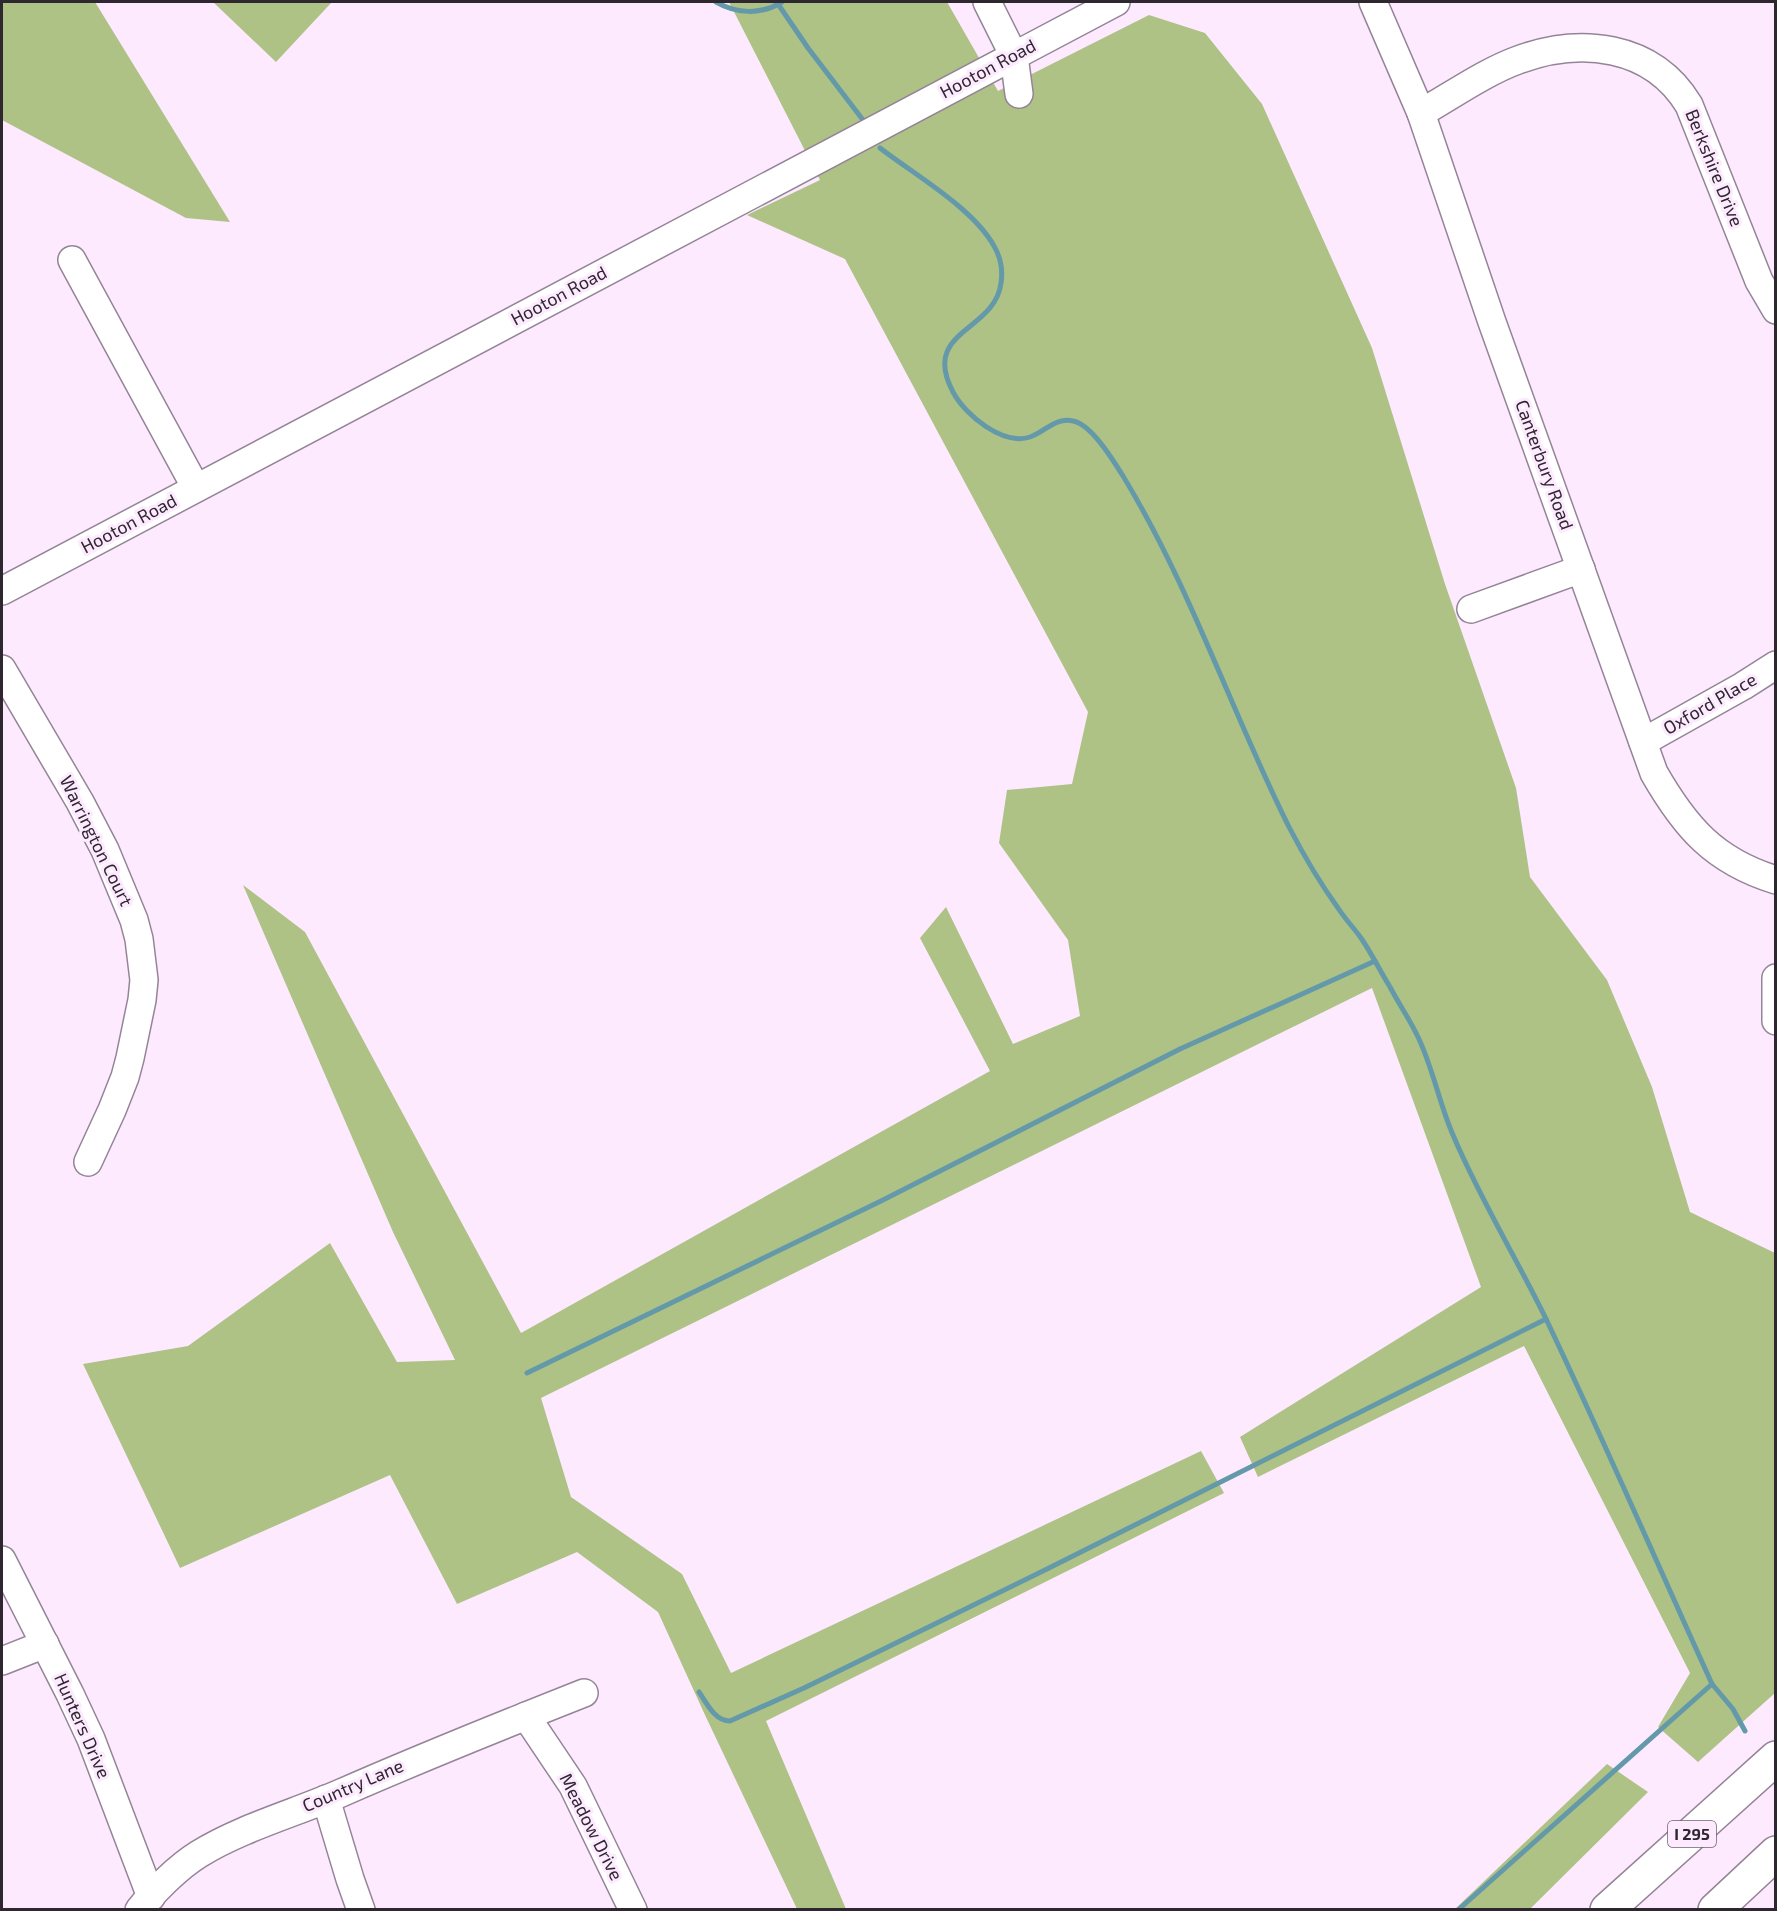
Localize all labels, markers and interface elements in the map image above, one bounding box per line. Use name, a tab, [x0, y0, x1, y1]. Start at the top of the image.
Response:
street label: Hooton Road	[936, 34, 1039, 103]
street label: Berkshire Drive	[1681, 106, 1748, 230]
street label: Hooton Road	[507, 261, 610, 330]
street label: Canterbury Road	[1511, 397, 1579, 533]
street label: Hooton Road	[77, 489, 180, 558]
street label: Oxford Place	[1659, 668, 1760, 739]
street label: Warrington Court	[56, 772, 138, 910]
street label: Hunters Drive	[50, 1670, 116, 1781]
street label: Country Lane	[299, 1754, 406, 1816]
street label: Meadow Drive	[556, 1769, 628, 1884]
road number: I 295	[1668, 1821, 1716, 1847]

